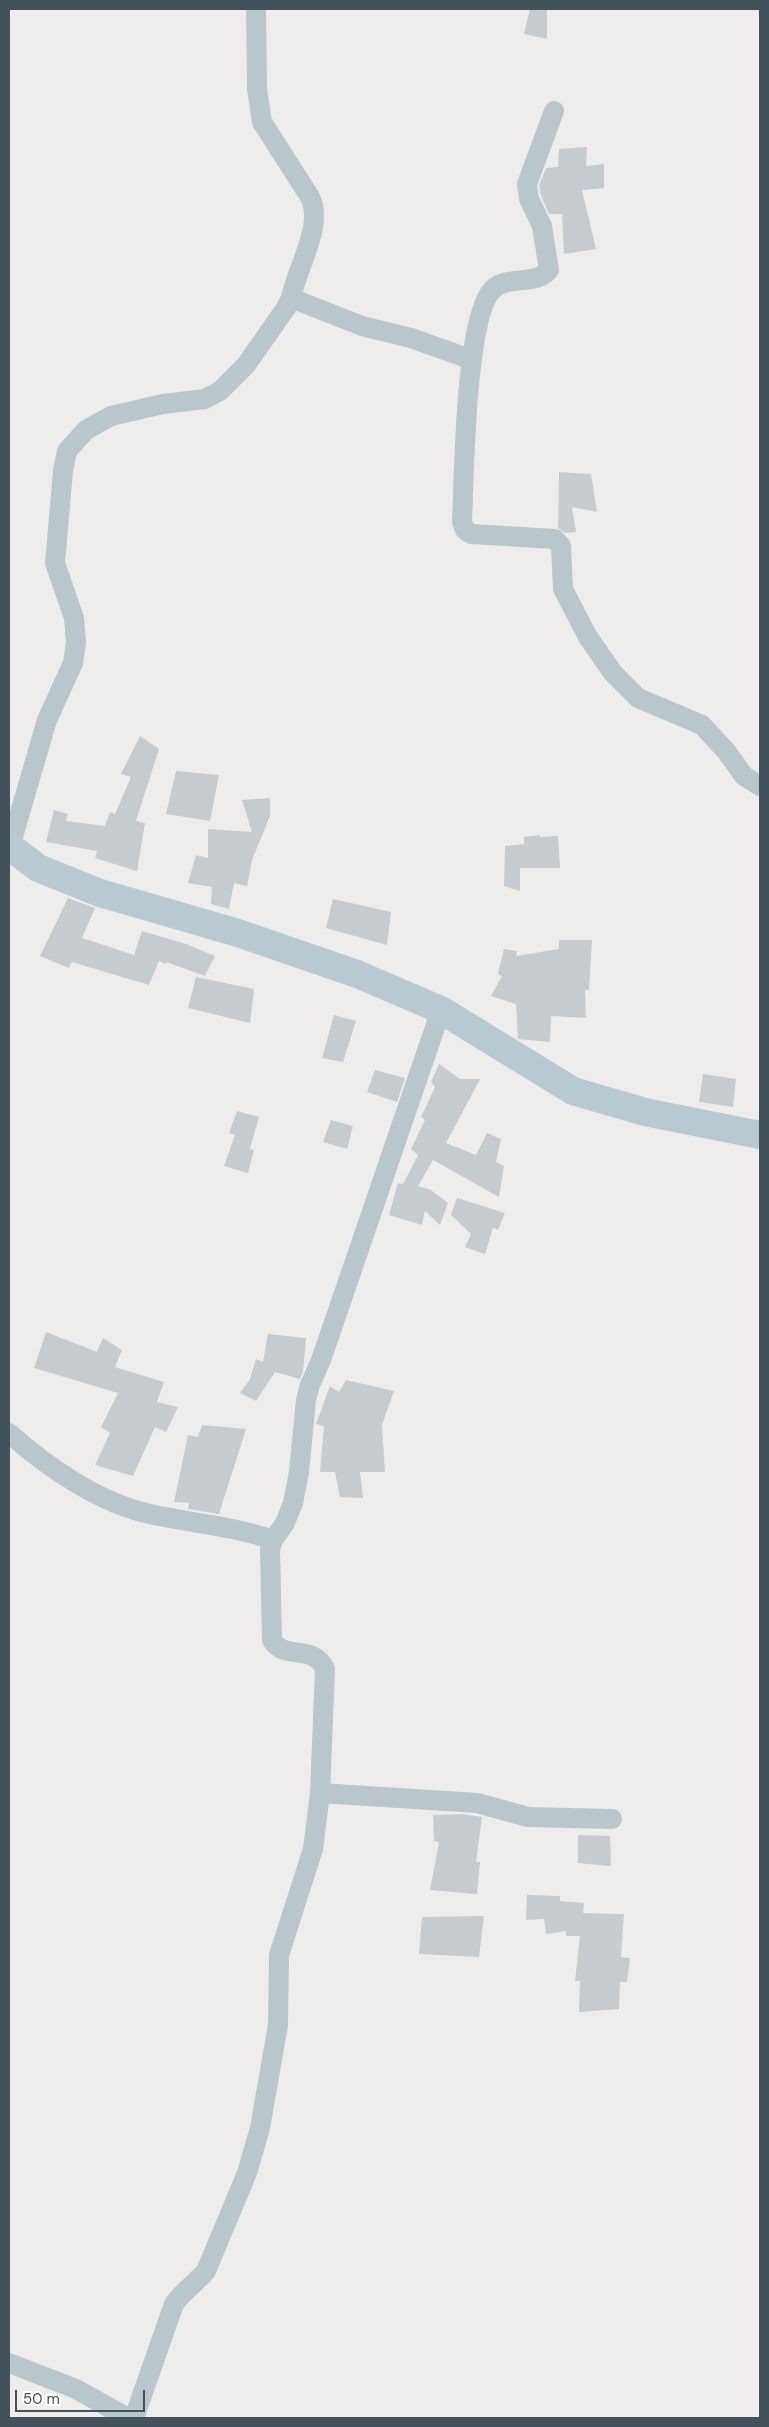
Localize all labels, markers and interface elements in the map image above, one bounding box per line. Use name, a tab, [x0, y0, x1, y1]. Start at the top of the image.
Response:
scale bar	[18, 2380, 148, 2412]
text: 50 m	[23, 2389, 60, 2409]

